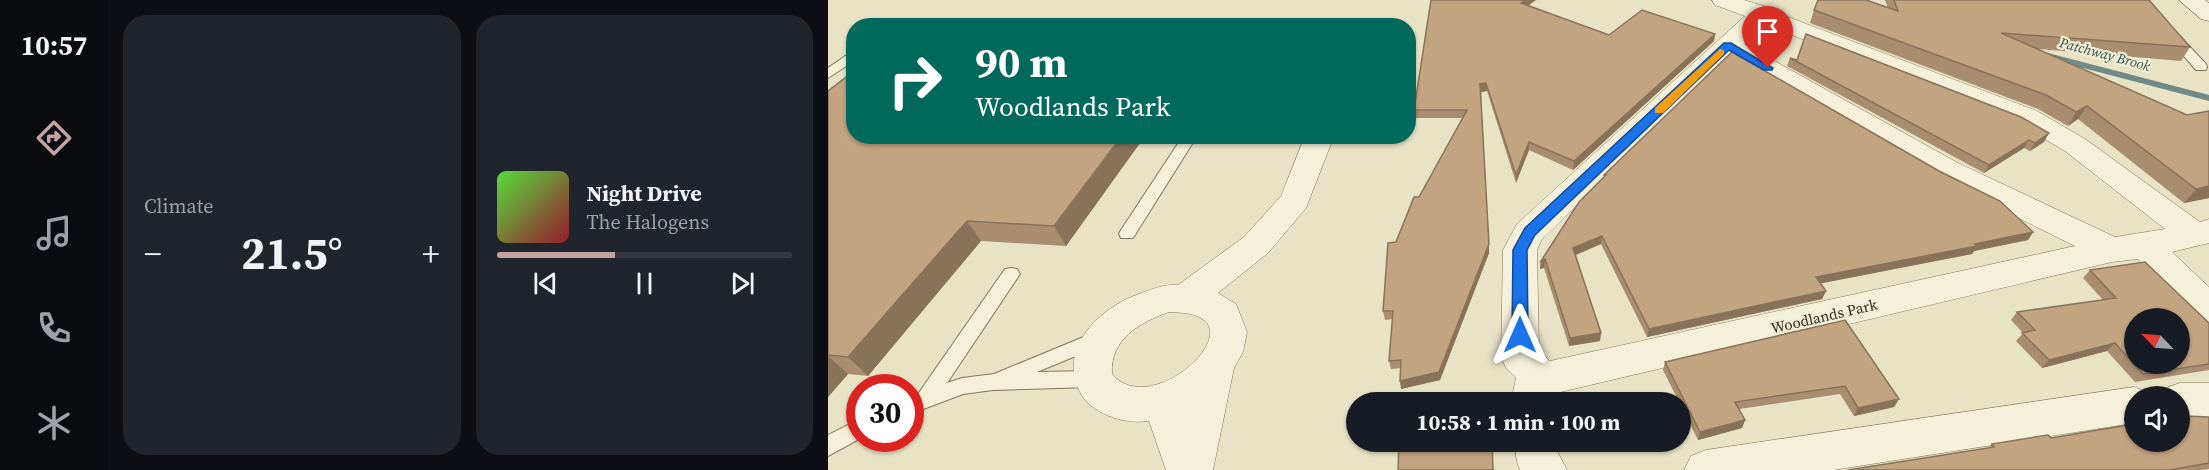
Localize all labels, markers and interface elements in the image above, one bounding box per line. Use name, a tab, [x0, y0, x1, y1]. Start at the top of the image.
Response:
pin	[1742, 6, 1793, 68]
icon: arrive	[1751, 15, 1784, 48]
text: 10:57	[21, 27, 87, 64]
water label: Patchway Brook	[2057, 32, 2153, 76]
text: 90 m	[975, 33, 1068, 91]
icon: right	[876, 42, 954, 120]
text: Woodlands Park	[975, 88, 1170, 125]
icon: directions	[33, 117, 75, 159]
text: Night Drive	[587, 178, 702, 208]
text: Climate	[144, 192, 213, 220]
text: The Halogens	[587, 208, 709, 236]
icon: music	[33, 212, 75, 254]
text: 21.5°	[241, 222, 342, 284]
text: −	[144, 231, 162, 276]
text: +	[422, 231, 440, 276]
icon: previous	[529, 267, 562, 300]
icon: pause	[628, 267, 661, 300]
icon: next	[726, 267, 759, 300]
street label: Woodlands Park	[1769, 293, 1880, 338]
position arrow	[1488, 303, 1552, 367]
icon: phone	[33, 307, 75, 349]
north arrow	[2124, 308, 2190, 374]
map controls	[2124, 308, 2190, 452]
speed limit sign: 30	[846, 374, 924, 452]
button: sound	[2124, 386, 2190, 452]
icon: climate	[33, 402, 75, 444]
text: 10:58 · 1 min · 100 m	[1417, 407, 1620, 437]

